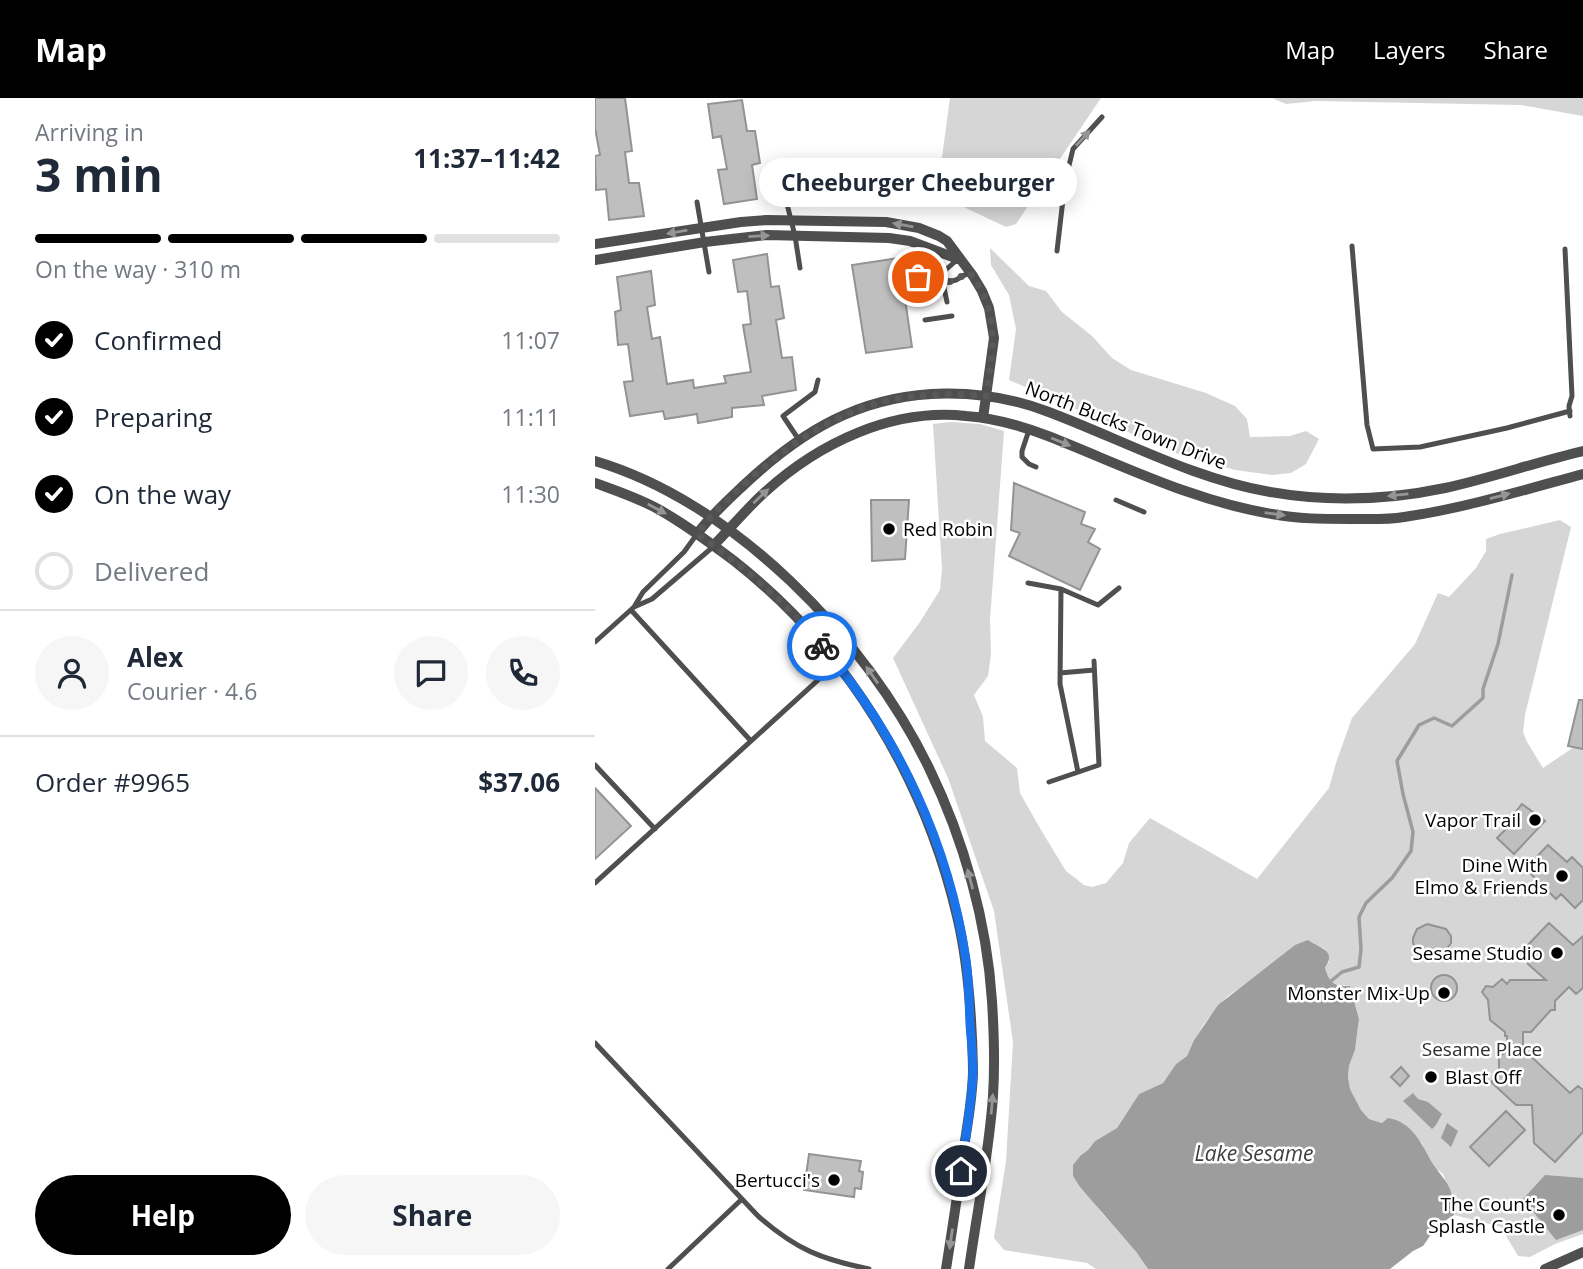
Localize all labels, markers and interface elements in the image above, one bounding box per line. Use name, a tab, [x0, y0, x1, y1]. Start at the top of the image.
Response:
text: Map	[35, 27, 107, 72]
text: Map	[1285, 33, 1335, 66]
text: Layers	[1373, 33, 1446, 66]
text: Share	[1484, 33, 1548, 66]
text: Arriving in	[35, 116, 144, 148]
one-way arrow	[1075, 130, 1090, 147]
text: 11:37–11:42	[413, 140, 560, 176]
text: 3 min	[35, 143, 163, 205]
callout: Cheeburger Cheeburger	[759, 158, 1077, 207]
text: Cheeburger Cheeburger	[781, 166, 1055, 198]
one-way arrow	[892, 219, 914, 230]
one-way arrow	[666, 227, 688, 238]
one-way arrow	[749, 230, 771, 241]
pin	[888, 247, 948, 307]
text: On the way · 310 m	[35, 253, 241, 285]
icon: bag	[899, 258, 937, 296]
icon: check	[35, 321, 73, 359]
text: Confirmed	[94, 322, 222, 358]
text: 11:07	[501, 324, 560, 356]
street label: North Bucks Town Drive	[1022, 375, 1230, 475]
icon: check	[35, 398, 73, 436]
text: Preparing	[94, 399, 212, 435]
text: 11:11	[501, 401, 560, 433]
one-way arrow	[1050, 436, 1071, 447]
icon: check	[35, 475, 73, 513]
text: On the way	[94, 476, 231, 512]
text: 11:30	[501, 478, 560, 510]
one-way arrow	[752, 488, 770, 504]
one-way arrow	[1386, 489, 1408, 500]
one-way arrow	[1490, 491, 1511, 501]
one-way arrow	[647, 503, 667, 515]
one-way arrow	[1264, 509, 1286, 520]
place label: Red Robin	[903, 516, 993, 542]
marker: Red Robin	[881, 521, 897, 537]
text: Delivered	[94, 553, 209, 589]
courier	[787, 611, 857, 681]
icon: bike	[803, 627, 841, 665]
button: person	[35, 636, 109, 710]
button: chat	[394, 636, 468, 710]
button: phone	[486, 636, 560, 710]
text: Alex	[127, 639, 183, 675]
one-way arrow	[866, 666, 879, 685]
text: Courier · 4.6	[127, 675, 257, 707]
text: Order #9965	[35, 764, 190, 800]
text: $37.06	[478, 764, 560, 800]
place label: Vapor Trail	[1425, 807, 1521, 833]
marker: Vapor Trail	[1527, 812, 1543, 828]
place label: Dine With Elmo & Friends	[1415, 852, 1548, 900]
one-way arrow	[964, 868, 975, 890]
marker: Dine With Elmo & Friends	[1554, 868, 1570, 884]
place label: Sesame Studio	[1412, 940, 1543, 966]
marker: Sesame Studio	[1549, 945, 1565, 961]
place label: Monster Mix-Up	[1287, 980, 1430, 1006]
marker: Monster Mix-Up	[1436, 985, 1452, 1001]
park label: Sesame Place	[1422, 1036, 1542, 1062]
place label: Blast Off	[1445, 1064, 1522, 1090]
marker: Blast Off	[1423, 1069, 1439, 1085]
one-way arrow	[987, 1093, 998, 1115]
water label: Lake Sesame	[1195, 1139, 1313, 1167]
pin	[931, 1141, 991, 1201]
icon: home	[942, 1152, 980, 1190]
place label: Bertucci's	[735, 1167, 820, 1193]
marker: Bertucci's	[826, 1172, 842, 1188]
button: Help	[35, 1175, 291, 1255]
button: Share	[305, 1175, 560, 1255]
place label: The Count's Splash Castle	[1428, 1191, 1545, 1239]
marker: The Count's Splash Castle	[1551, 1207, 1567, 1223]
one-way arrow	[945, 1228, 956, 1250]

